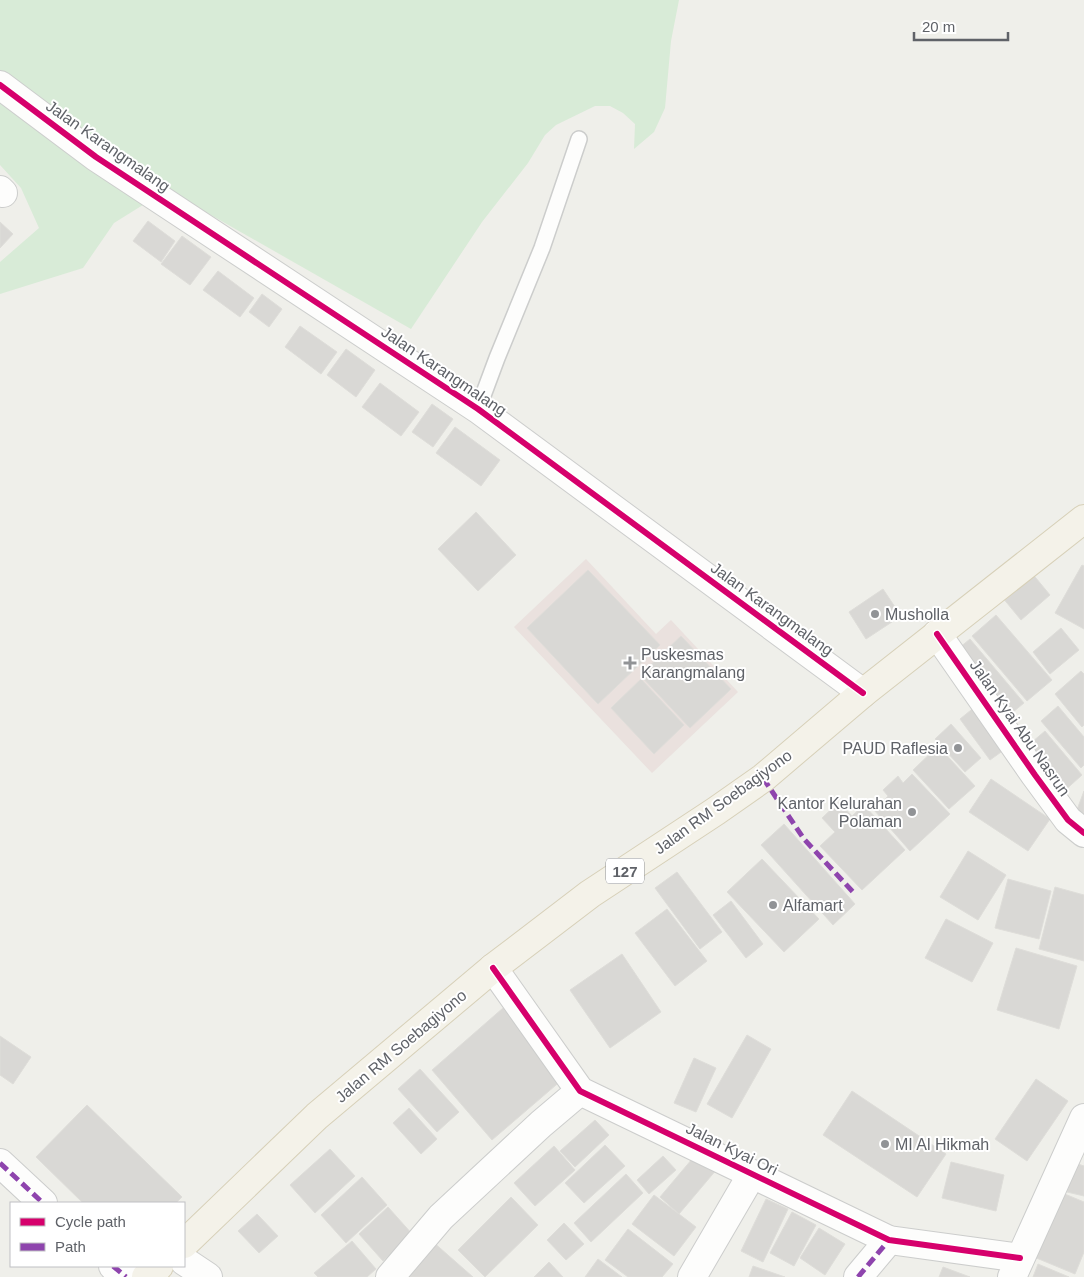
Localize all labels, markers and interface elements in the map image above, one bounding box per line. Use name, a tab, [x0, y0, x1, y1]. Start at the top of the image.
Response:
scale bar	[914, 10, 1008, 42]
text: 20 m	[922, 18, 955, 35]
street label: Jalan Karangmalang	[43, 97, 173, 195]
street label: Jalan Karangmalang	[378, 323, 510, 419]
street label: Jalan Karangmalang	[708, 559, 836, 659]
place label: Musholla	[885, 606, 949, 623]
marker: Musholla	[869, 608, 881, 620]
place label: Puskesmas Karangmalang	[641, 646, 745, 681]
marker: Puskesmas Karangmalang	[623, 656, 637, 670]
street label: Jalan Kyai Abu Nasrun	[967, 657, 1073, 799]
place label: PAUD Raflesia	[842, 740, 948, 757]
marker: PAUD Raflesia	[952, 742, 964, 754]
street label: Jalan RM Soebagiyono	[651, 746, 795, 857]
place label: Kantor Kelurahan Polaman	[777, 795, 902, 830]
marker: Kantor Kelurahan Polaman	[906, 806, 918, 818]
road number: 127	[606, 858, 644, 884]
place label: Alfamart	[783, 897, 843, 914]
marker: Alfamart	[767, 899, 779, 911]
street label: Jalan RM Soebagiyono	[332, 986, 470, 1106]
street label: Jalan Kyai Ori	[684, 1120, 780, 1178]
place label: MI Al Hikmah	[895, 1136, 989, 1153]
marker: MI Al Hikmah	[879, 1138, 891, 1150]
legend	[10, 1202, 185, 1267]
text: Cycle path	[55, 1213, 126, 1230]
text: Path	[55, 1238, 86, 1255]

